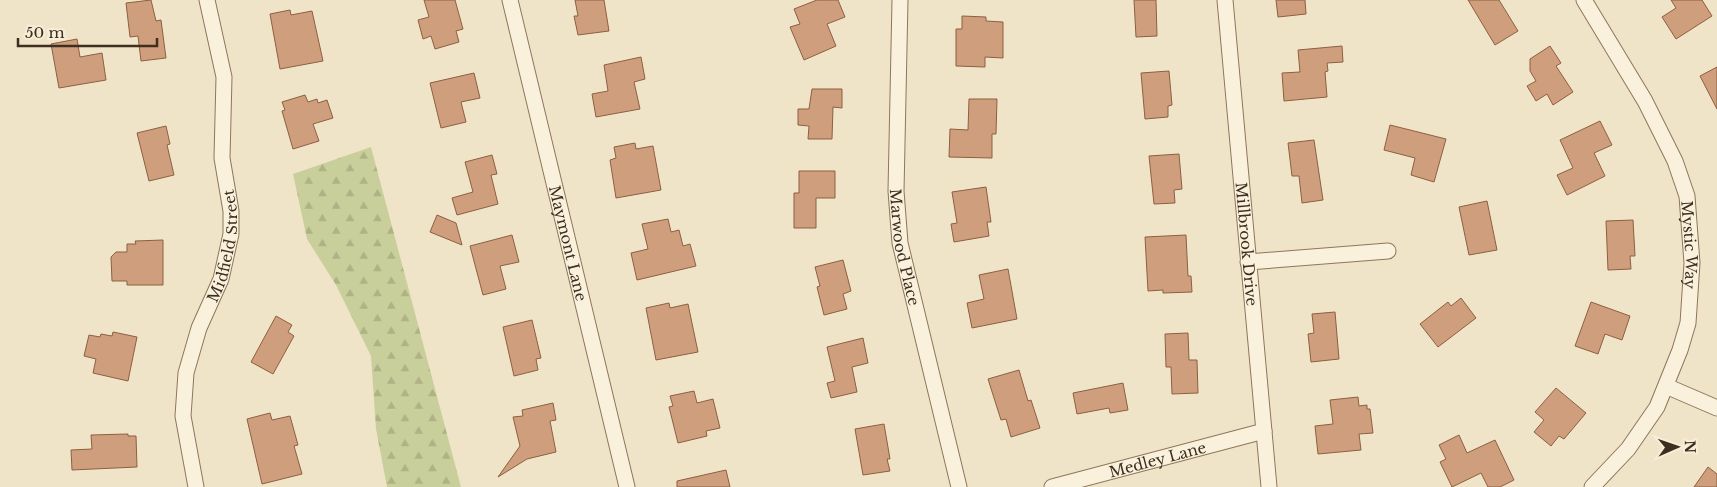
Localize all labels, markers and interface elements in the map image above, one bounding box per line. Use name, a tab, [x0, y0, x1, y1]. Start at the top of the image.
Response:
scale bar	[18, 15, 156, 47]
text: 50 m	[25, 23, 65, 42]
street label: Millbrook Drive	[1232, 181, 1262, 307]
street label: Maymont Lane	[545, 183, 591, 303]
street label: Midfield Street	[202, 188, 241, 305]
street label: Marwood Place	[886, 188, 924, 308]
street label: Mystic Way	[1678, 200, 1702, 290]
north arrow	[1652, 422, 1702, 472]
street label: Medley Lane	[1107, 437, 1208, 481]
text: N	[1681, 440, 1699, 453]

